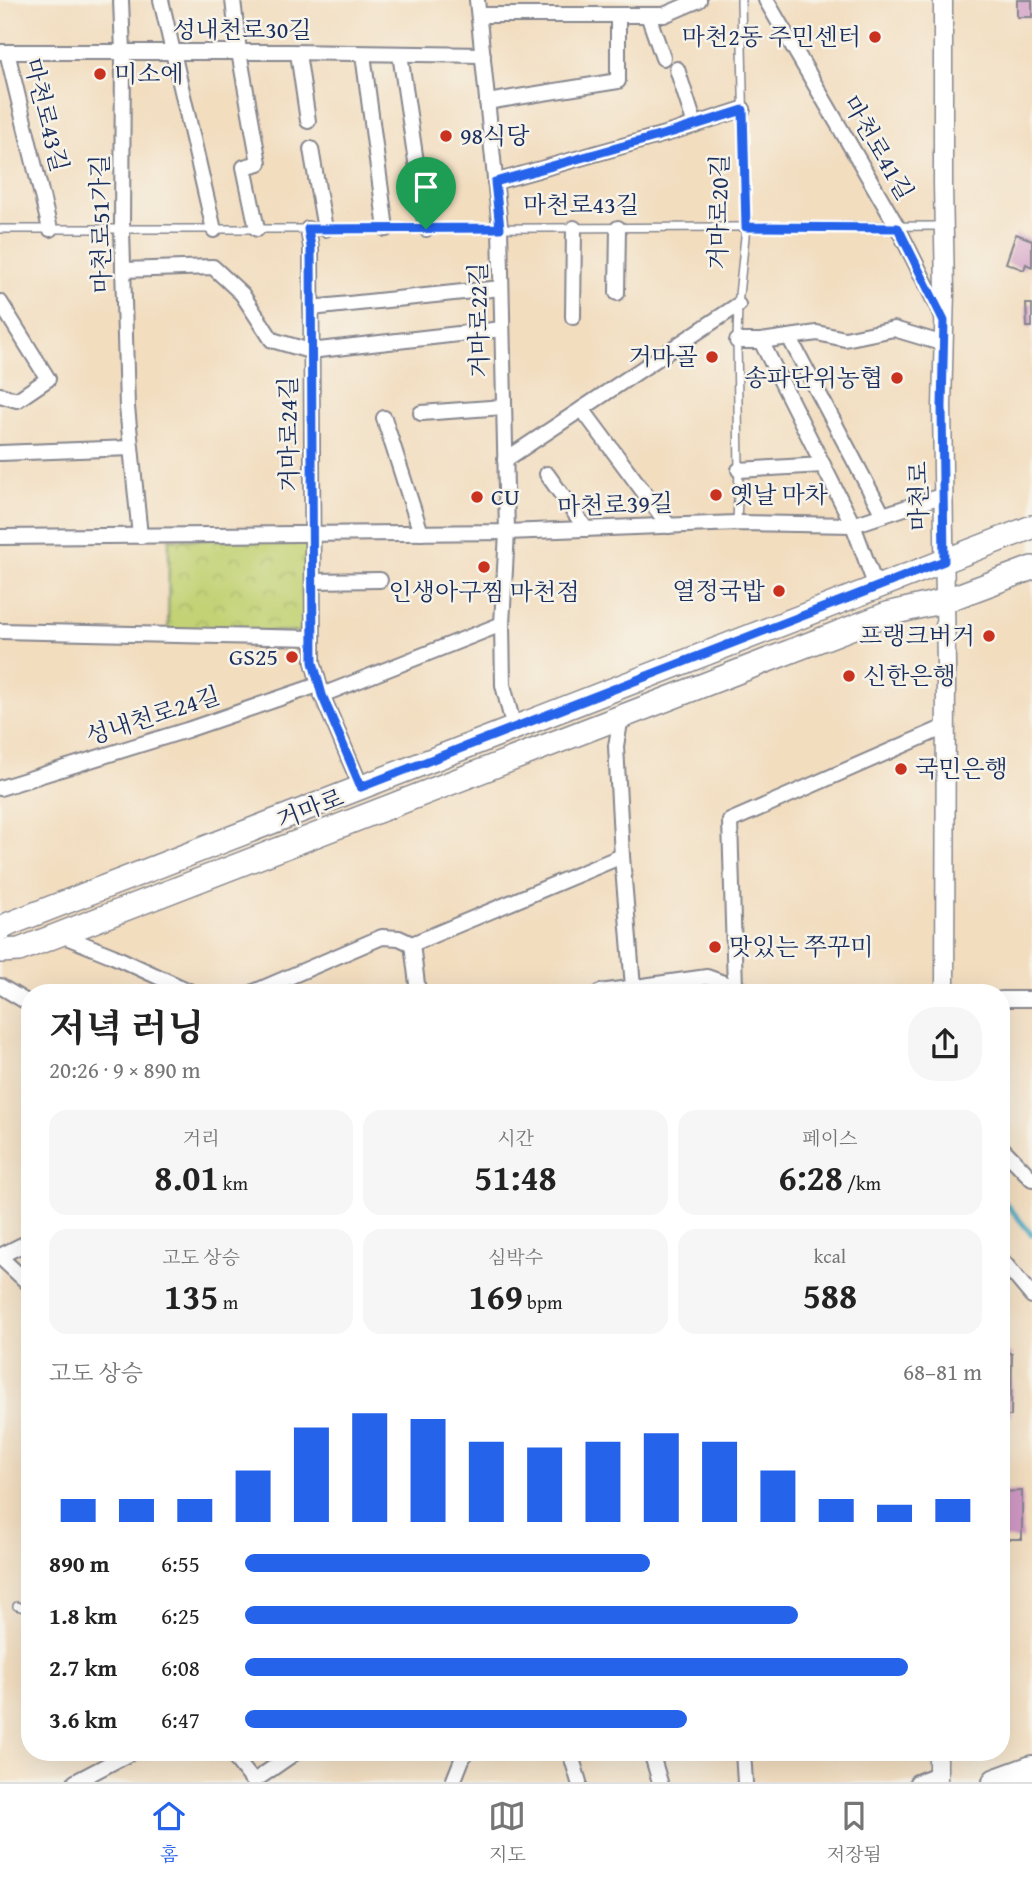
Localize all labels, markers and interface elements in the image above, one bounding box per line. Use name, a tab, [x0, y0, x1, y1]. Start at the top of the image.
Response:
street label: 성내천로30길	[172, 12, 312, 47]
place label: 마천2동 주민센터	[682, 19, 861, 54]
marker: 마천2동 주민센터	[867, 29, 883, 45]
street label: 마천로43길	[15, 54, 77, 175]
place label: 미소에	[114, 56, 184, 91]
marker: 미소에	[92, 66, 108, 82]
street label: 마천로41길	[834, 89, 923, 207]
place label: 98식당	[460, 118, 530, 153]
marker: 98식당	[438, 128, 454, 144]
street label: 마천로51가길	[82, 154, 119, 294]
street label: 거마로20길	[700, 154, 737, 270]
pin	[396, 157, 456, 229]
icon: arrive	[407, 168, 445, 206]
street label: 마천로43길	[523, 187, 639, 222]
street label: 거마로22길	[460, 262, 497, 378]
place label: 거마골	[628, 339, 698, 374]
marker: 거마골	[704, 349, 720, 365]
place label: 송파단위농협	[744, 360, 883, 395]
marker: 송파단위농협	[889, 370, 905, 386]
street label: 거마로24길	[270, 376, 307, 492]
street label: 마천로	[900, 461, 937, 531]
place label: 옛날 마차	[730, 477, 828, 512]
place label: CU	[491, 479, 520, 514]
street label: 마천로39길	[556, 485, 673, 524]
marker: 옛날 마차	[708, 487, 724, 503]
marker: CU	[469, 489, 485, 505]
marker: 인생아구찜 마천점	[476, 559, 492, 575]
place label: 열정국밥	[672, 573, 765, 608]
place label: 인생아구찜 마천점	[389, 574, 579, 609]
marker: 열정국밥	[771, 583, 787, 599]
place label: 프랭크버거	[859, 618, 975, 653]
marker: 프랭크버거	[981, 628, 997, 644]
place label: GS25	[229, 639, 278, 674]
marker: GS25	[284, 649, 300, 665]
place label: 신한은행	[863, 658, 956, 693]
marker: 신한은행	[841, 668, 857, 684]
street label: 성내천로24길	[81, 677, 224, 754]
place label: 국민은행	[915, 751, 1008, 786]
marker: 국민은행	[893, 761, 909, 777]
street label: 거마로	[271, 780, 349, 837]
place label: 맛있는 쭈꾸미	[729, 929, 873, 964]
marker: 맛있는 쭈꾸미	[707, 939, 723, 955]
text: 저녁 러닝	[49, 999, 204, 1055]
button: share	[908, 1007, 982, 1081]
text: 20:26 · 9 × 890 m	[49, 1053, 201, 1086]
text: 거리	[183, 1124, 220, 1152]
text: 시간	[497, 1124, 534, 1152]
text: 페이스	[802, 1124, 857, 1152]
text: 8.01	[154, 1152, 219, 1203]
text: 51:48	[474, 1152, 557, 1203]
text: 6:28	[779, 1152, 843, 1203]
text: km	[219, 1169, 248, 1197]
text: /km	[843, 1169, 881, 1197]
text: kcal	[814, 1242, 846, 1270]
text: 고도 상승	[162, 1243, 240, 1271]
text: 심박수	[488, 1243, 543, 1271]
text: 588	[803, 1270, 857, 1321]
text: 135	[164, 1271, 219, 1322]
text: 169	[468, 1271, 523, 1322]
text: m	[219, 1288, 238, 1316]
text: bpm	[523, 1288, 563, 1316]
text: 68–81 m	[903, 1355, 982, 1388]
text: 고도 상승	[49, 1356, 143, 1389]
text: 890 m	[49, 1547, 110, 1580]
text: 6:55	[161, 1547, 200, 1580]
text: 1.8 km	[49, 1599, 117, 1632]
text: 6:25	[161, 1599, 200, 1632]
text: 2.7 km	[49, 1651, 117, 1684]
text: 6:08	[161, 1651, 200, 1684]
text: 3.6 km	[49, 1703, 117, 1736]
text: 6:47	[161, 1703, 200, 1736]
tab: 홈	[150, 1797, 188, 1868]
tab: 지도	[488, 1797, 526, 1868]
tab: 저장됨	[827, 1797, 882, 1868]

